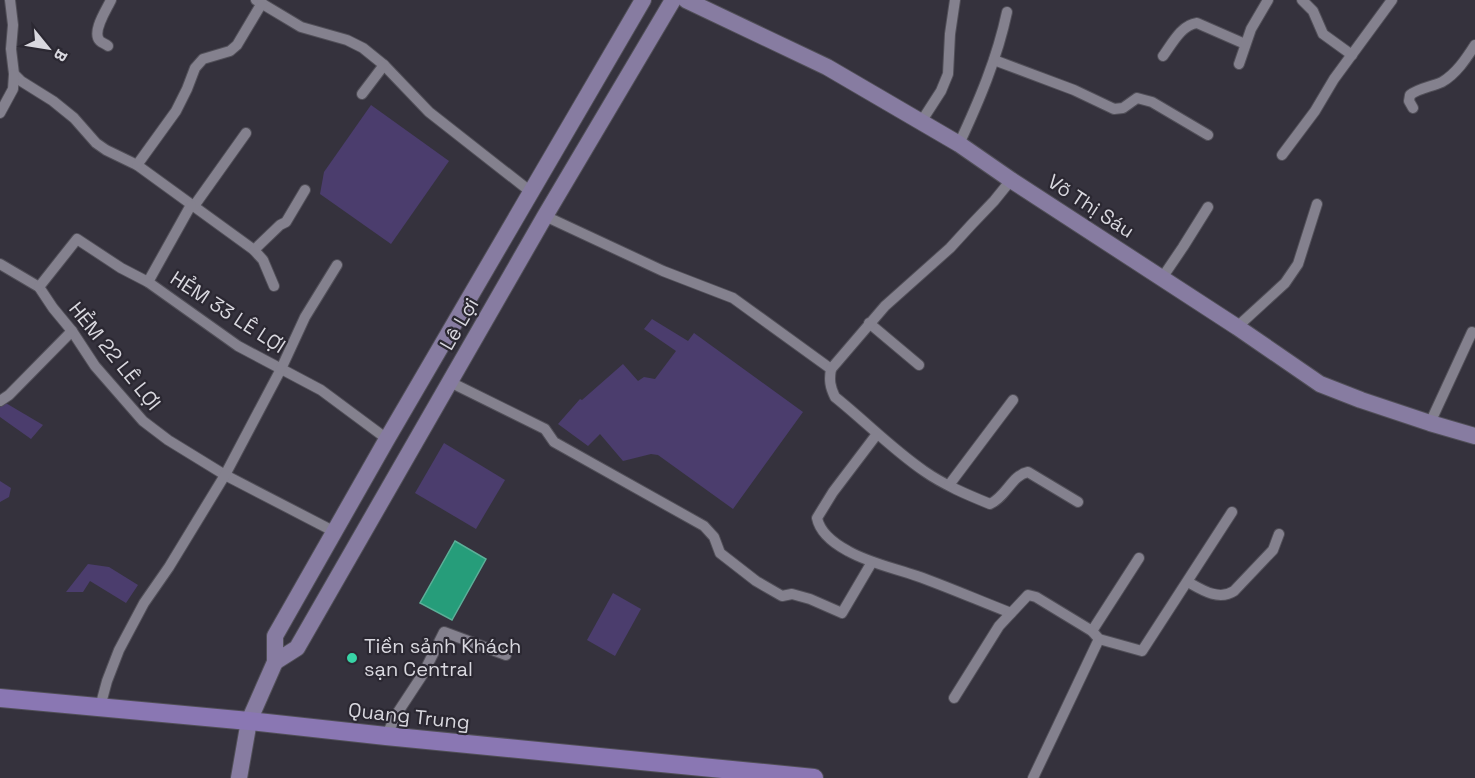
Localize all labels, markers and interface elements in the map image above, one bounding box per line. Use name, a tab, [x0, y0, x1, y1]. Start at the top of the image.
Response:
north arrow	[18, 18, 78, 78]
text: B	[49, 45, 72, 65]
street label: Võ Thị Sáu	[1043, 168, 1139, 244]
street label: HẺM 33 LÊ LỢI	[165, 265, 291, 359]
street label: Lê Lợi	[434, 293, 484, 355]
street label: HẺM 22 LÊ LỢI	[63, 296, 167, 416]
place label: Tiền sảnh Khách sạn Central	[364, 633, 521, 682]
marker: Tiền sảnh Khách sạn Central	[345, 651, 359, 665]
street label: Quang Trung	[347, 697, 471, 735]

